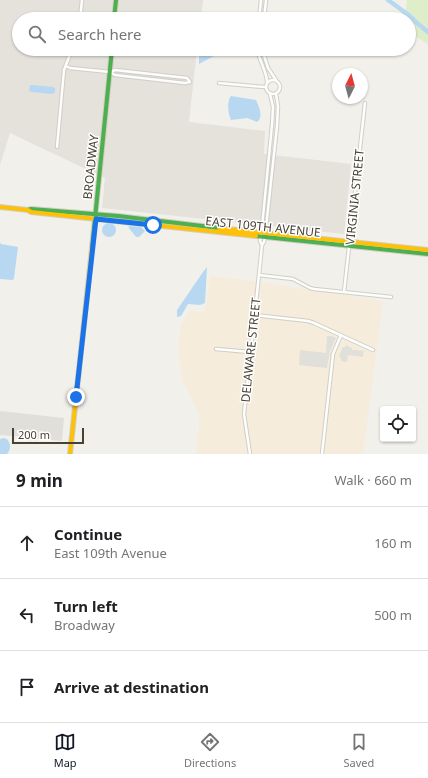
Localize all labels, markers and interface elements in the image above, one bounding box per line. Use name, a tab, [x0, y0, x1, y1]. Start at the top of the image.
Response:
search box	[12, 12, 416, 56]
icon: search	[26, 23, 48, 45]
text: Search here	[58, 24, 141, 44]
north arrow	[332, 68, 368, 104]
street label: BROADWAY	[79, 133, 102, 200]
street label: VIRGINIA STREET	[341, 148, 368, 246]
street label: EAST 109TH AVENUE	[205, 212, 321, 241]
route start	[144, 216, 162, 234]
street label: DELAWARE STREET	[237, 296, 264, 403]
route end	[67, 388, 85, 406]
map controls	[380, 406, 416, 442]
button: locate	[380, 406, 416, 442]
scale bar	[12, 426, 84, 445]
text: 200 m	[18, 427, 50, 442]
text: 9 min	[16, 469, 63, 492]
text: Walk · 660 m	[334, 471, 412, 489]
text: Continue	[54, 524, 122, 544]
icon: ahead	[16, 532, 38, 554]
text: 160 m	[374, 534, 412, 552]
text: East 109th Avenue	[54, 544, 167, 562]
text: Turn left	[54, 596, 118, 616]
icon: left	[16, 604, 38, 626]
text: 500 m	[374, 606, 412, 624]
text: Broadway	[54, 616, 115, 634]
icon: arrive	[16, 676, 38, 698]
text: Arrive at destination	[54, 677, 209, 697]
tab: Map	[54, 731, 77, 770]
tab: Directions	[184, 731, 236, 770]
tab: Saved	[344, 731, 374, 770]

